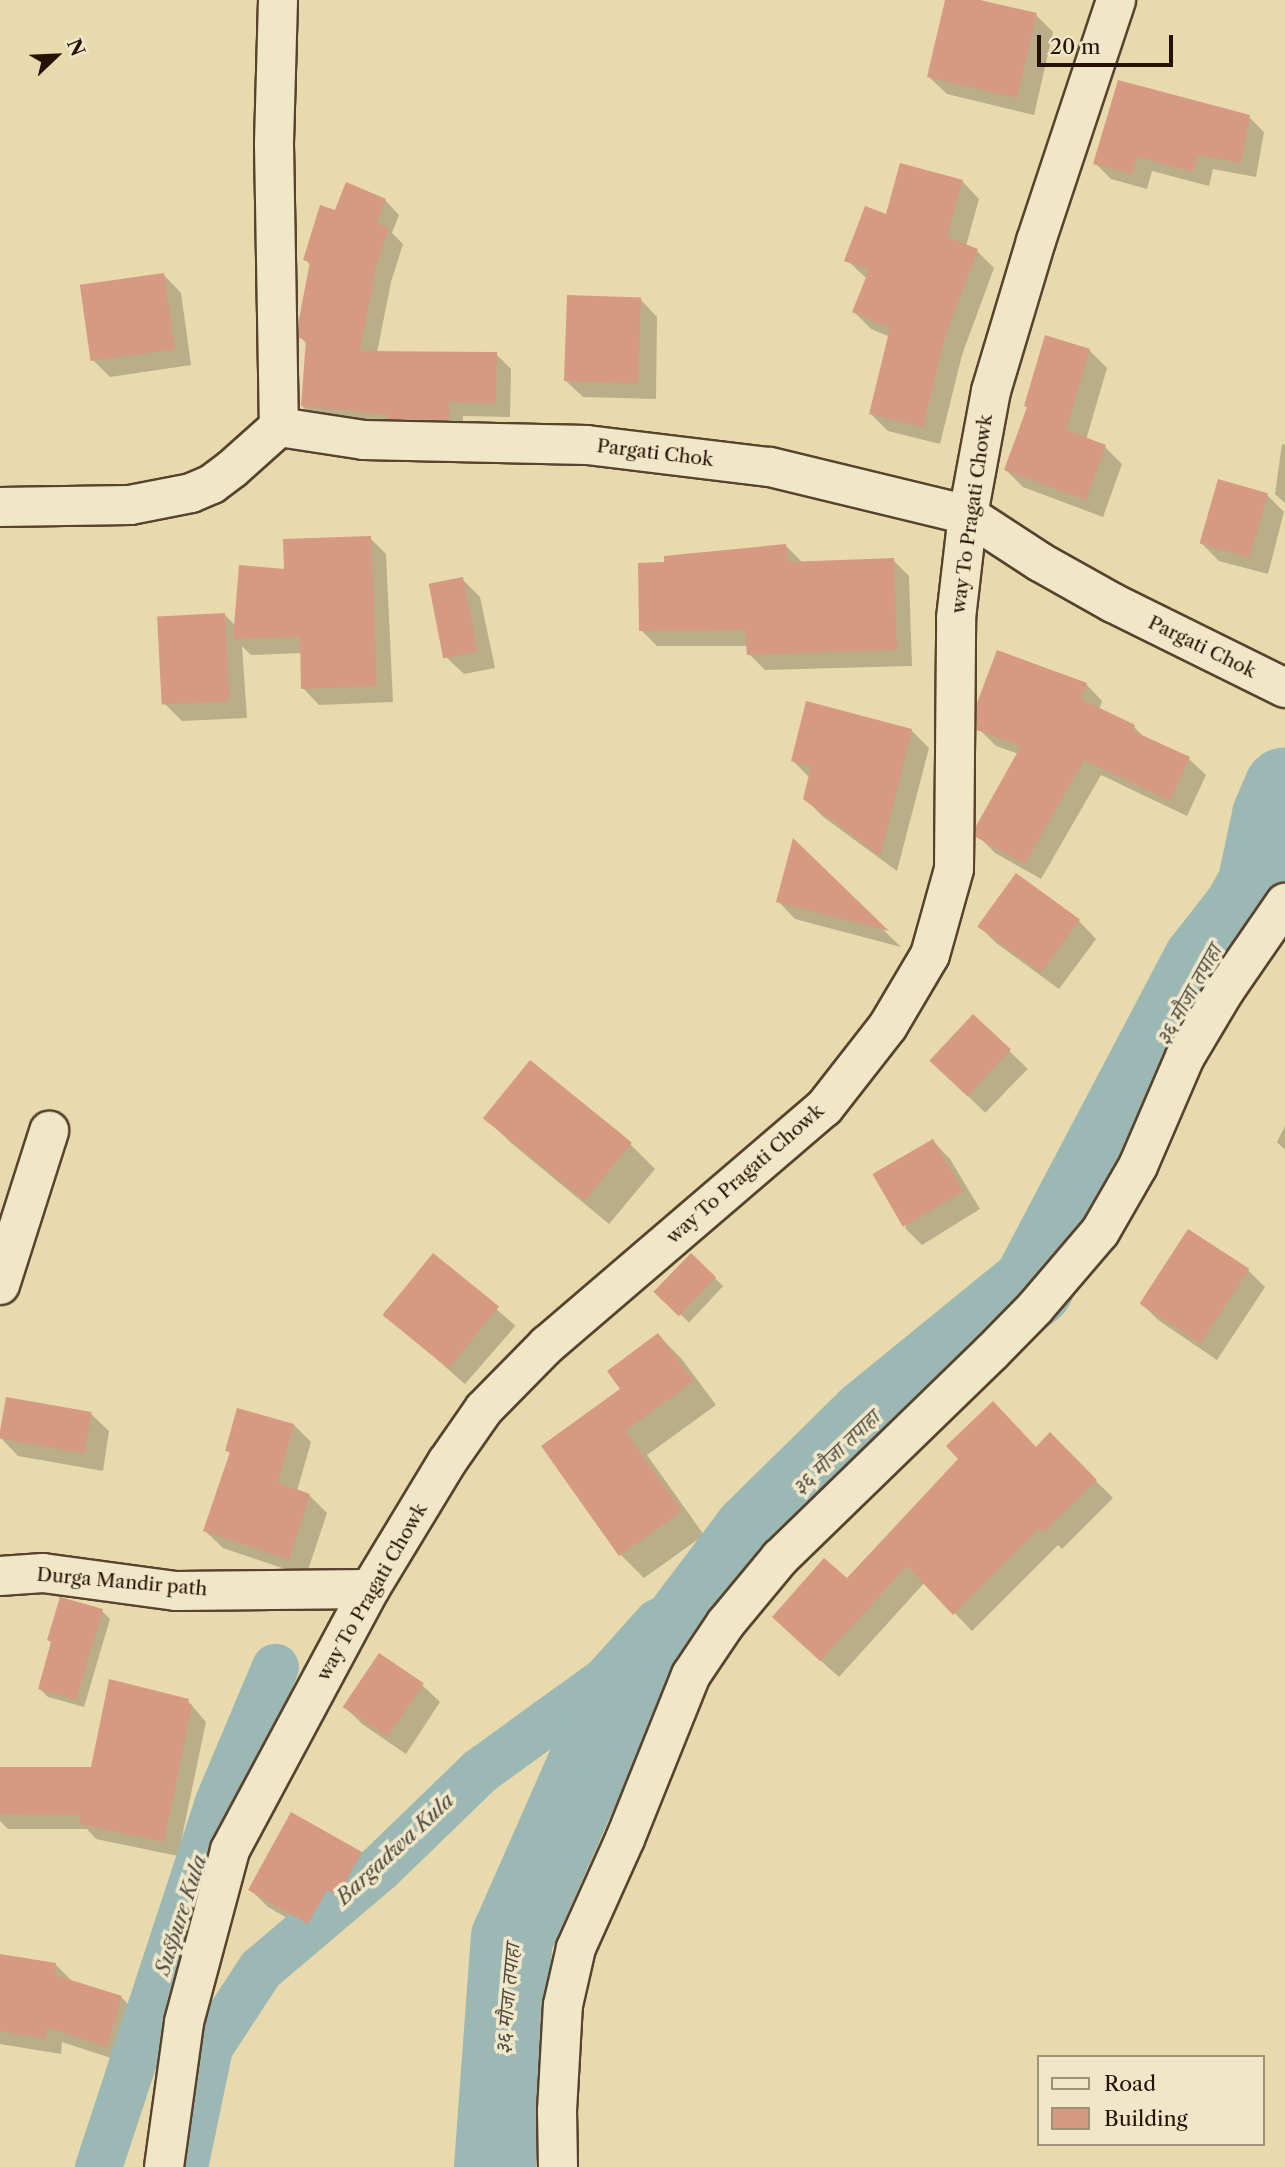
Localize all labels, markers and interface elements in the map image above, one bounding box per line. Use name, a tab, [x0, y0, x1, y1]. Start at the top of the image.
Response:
north arrow	[21, 21, 91, 91]
scale bar	[1040, 21, 1176, 65]
text: 20 m	[1050, 34, 1101, 59]
text: N	[62, 35, 90, 60]
street label: way To Pragati Chowk	[947, 413, 997, 615]
street label: Pargati Chok	[596, 435, 714, 471]
street label: Pargati Chok	[1144, 611, 1260, 683]
water label: ३६ मौजा तपाहा	[1151, 941, 1227, 1049]
street label: way To Pragati Chowk	[661, 1099, 829, 1249]
water label: ३६ मौजा तपाहा	[788, 1406, 884, 1500]
street label: way To Pragati Chowk	[312, 1499, 432, 1685]
street label: Durga Mandir path	[35, 1563, 209, 1601]
water label: Bargadwa Kula	[331, 1788, 459, 1910]
water label: Suspure Kula	[150, 1852, 212, 1978]
water label: ३६ मौजा तपाहा	[491, 1943, 525, 2055]
legend	[1036, 2055, 1264, 2146]
text: Road	[1104, 2071, 1156, 2096]
text: Building	[1104, 2106, 1188, 2131]

